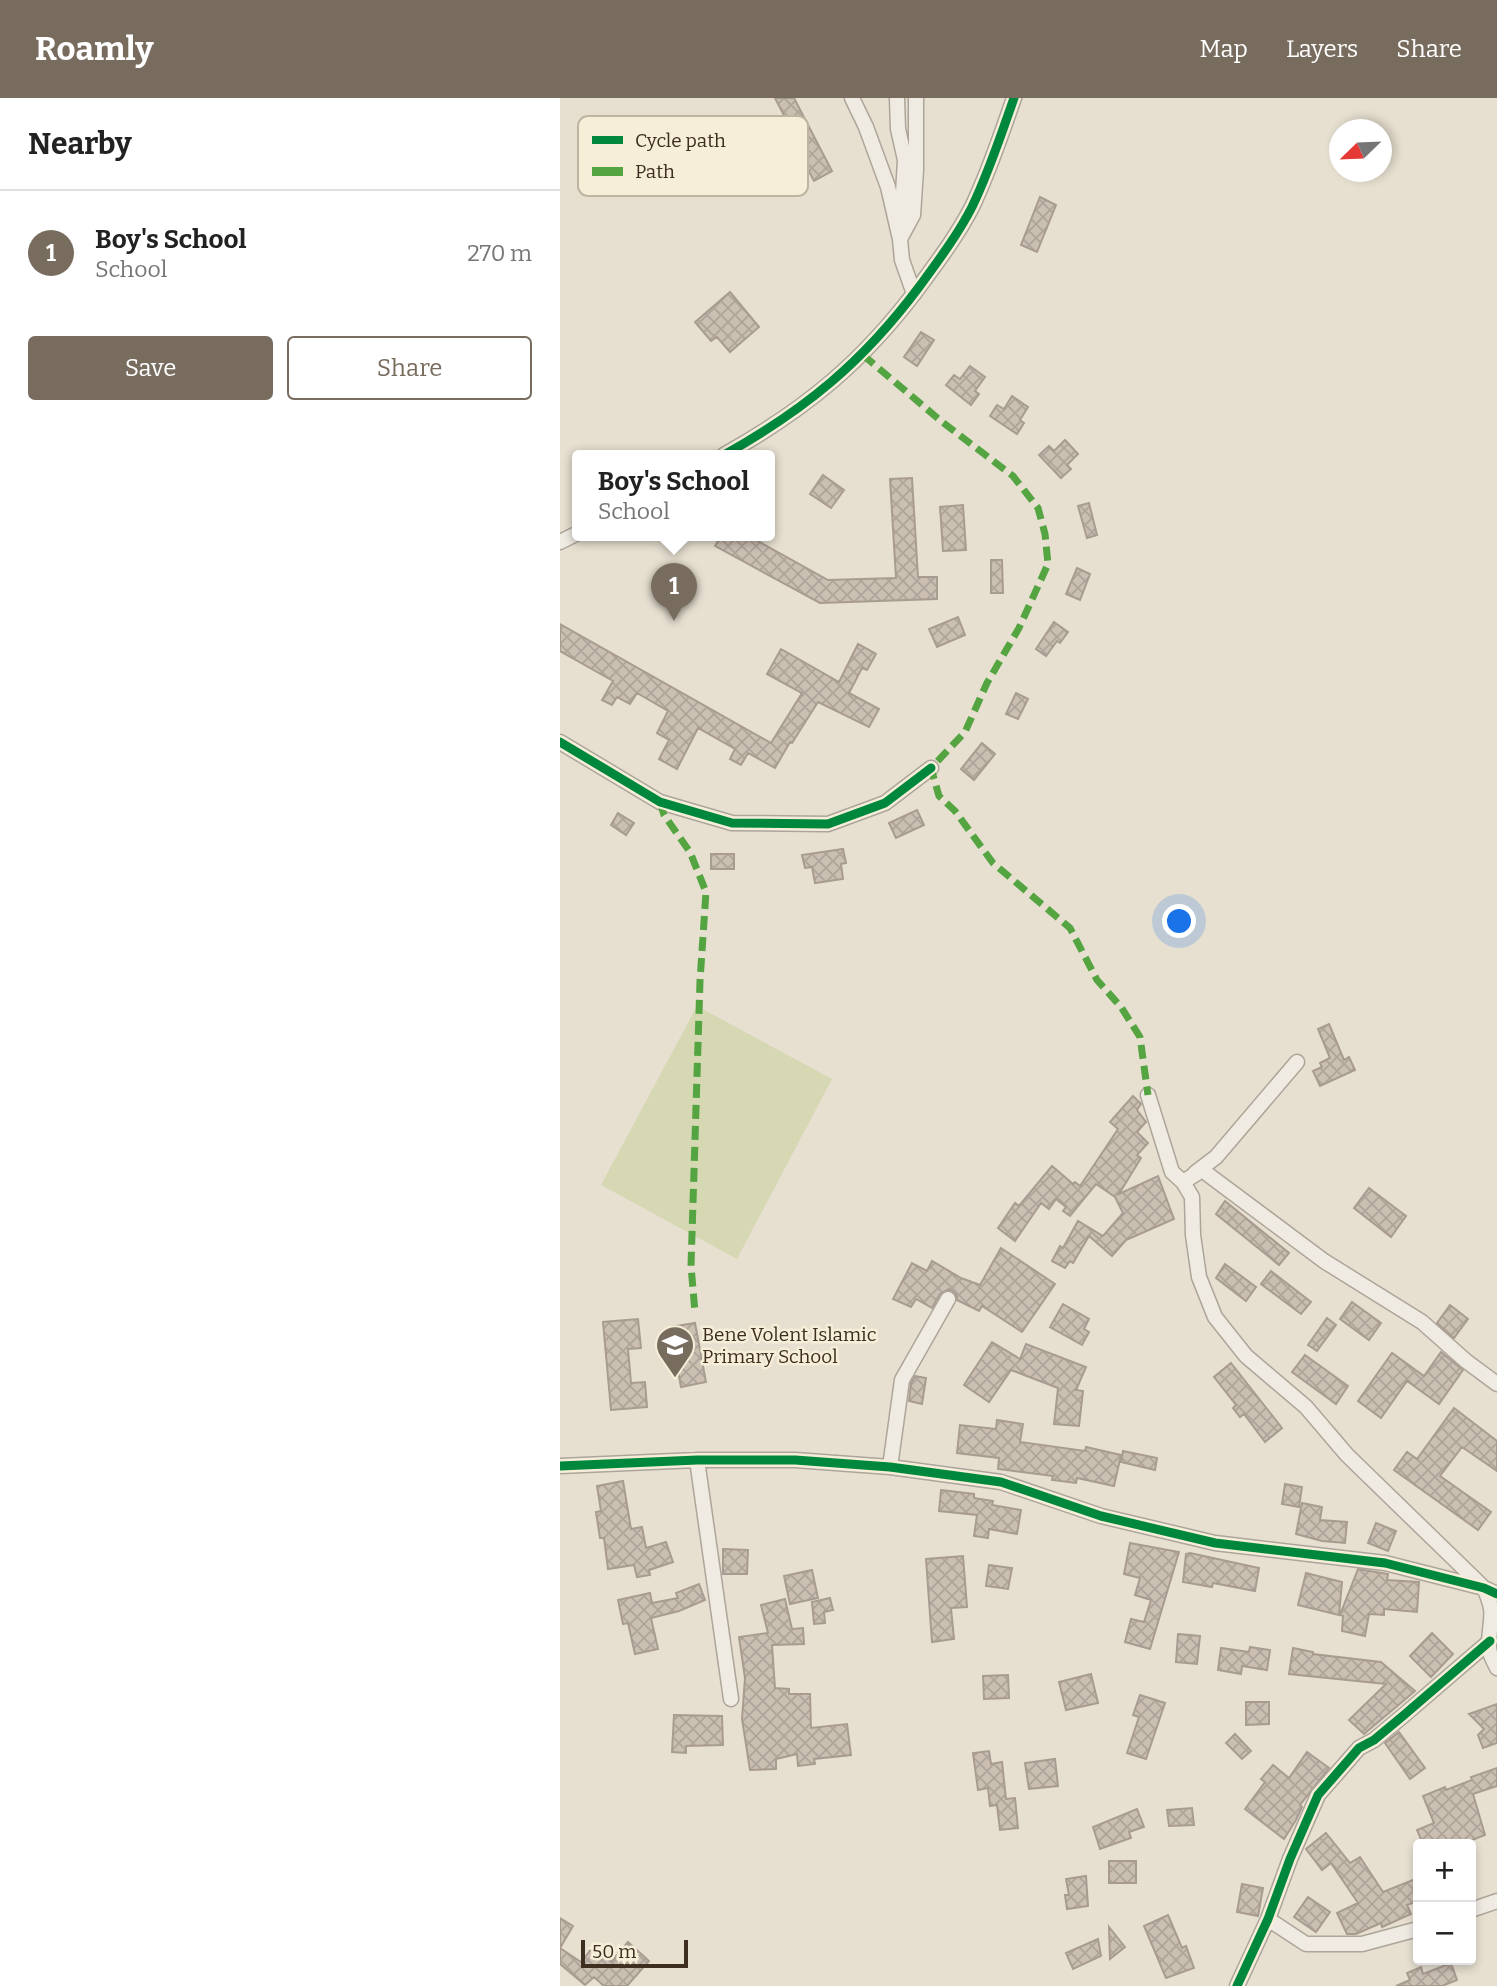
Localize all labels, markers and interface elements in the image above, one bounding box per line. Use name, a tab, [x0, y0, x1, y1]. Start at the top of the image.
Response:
text: Roamly	[35, 29, 154, 69]
text: Map	[1200, 35, 1248, 63]
text: Layers	[1286, 35, 1358, 63]
text: Share	[1396, 35, 1462, 63]
legend	[578, 116, 808, 196]
north arrow	[1329, 119, 1392, 182]
text: Nearby	[28, 126, 132, 162]
text: Cycle path	[635, 129, 726, 152]
text: Path	[635, 160, 675, 183]
text: Boy's School	[95, 224, 247, 255]
text: 1	[46, 239, 56, 267]
text: 270 m	[467, 239, 532, 267]
text: School	[95, 255, 167, 283]
button: Save	[28, 336, 273, 400]
button: Share	[287, 336, 532, 400]
popup	[572, 450, 775, 541]
text: Boy's School	[598, 466, 749, 497]
text: School	[598, 497, 670, 525]
pin: 1	[651, 563, 697, 621]
your location	[1162, 904, 1196, 938]
place label: Bene Volent Islamic Primary School	[702, 1323, 877, 1368]
school or university icon: Bene Volent Islamic Primary School	[654, 1324, 696, 1379]
map controls	[1413, 1839, 1476, 1965]
button: +	[1413, 1839, 1476, 1902]
button: −	[1413, 1902, 1476, 1965]
scale bar	[581, 1937, 688, 1969]
text: 50 m	[592, 1940, 636, 1963]

